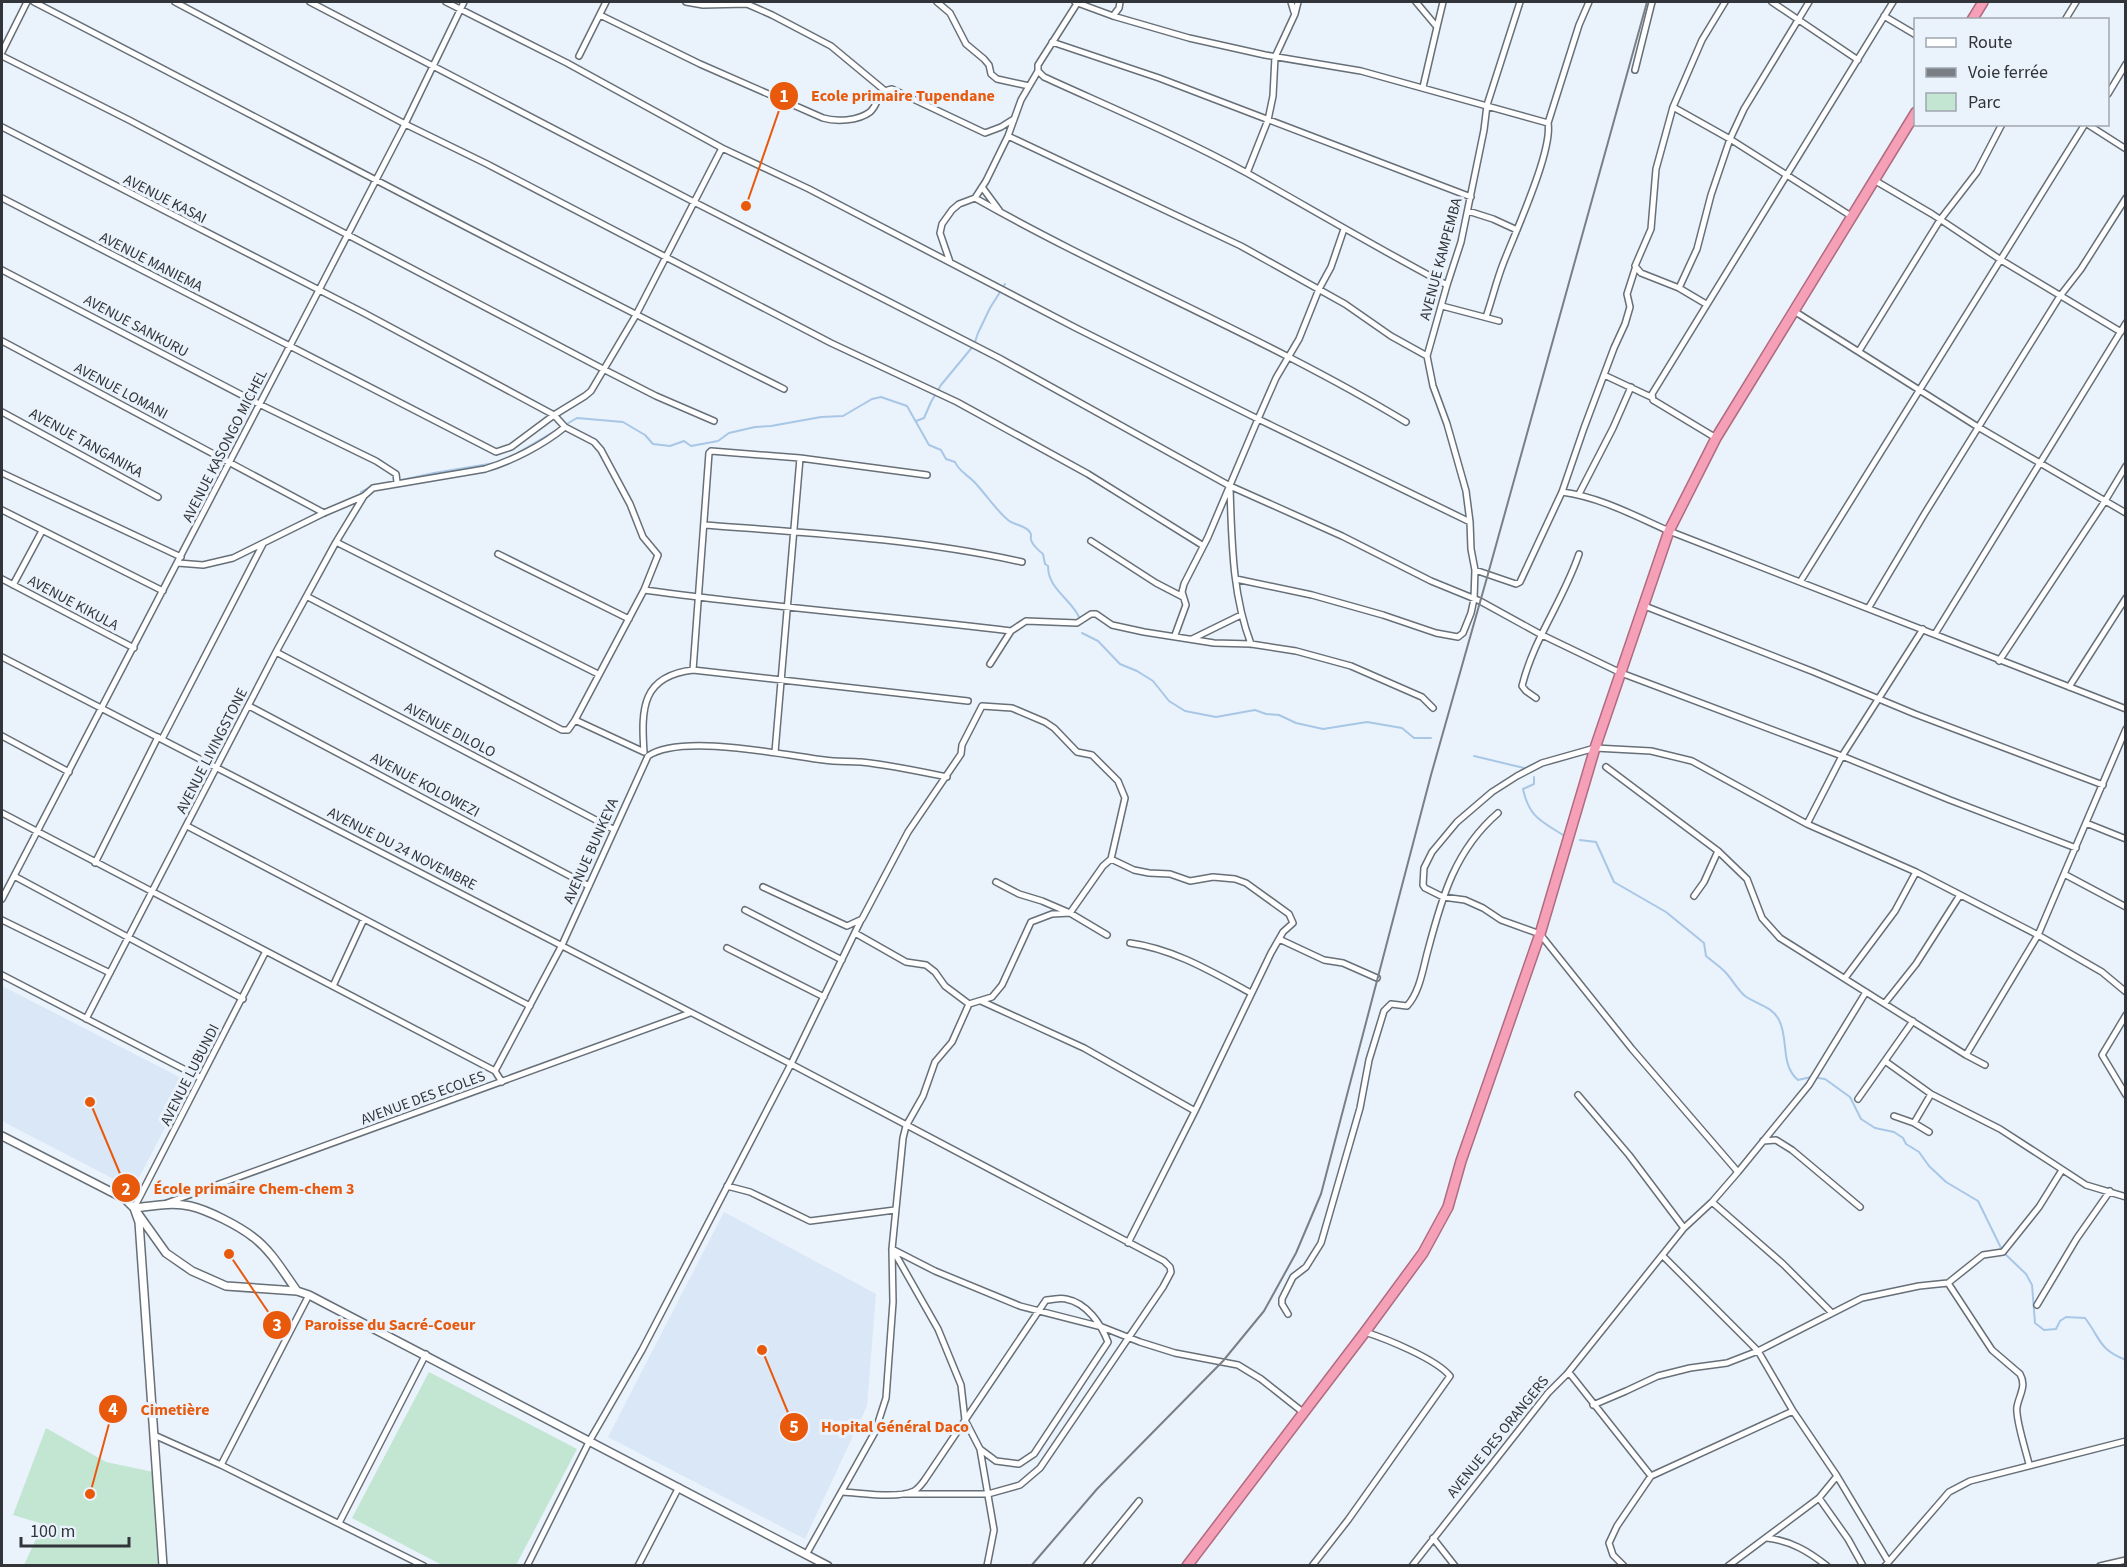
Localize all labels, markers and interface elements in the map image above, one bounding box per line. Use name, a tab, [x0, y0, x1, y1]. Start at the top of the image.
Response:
legend	[1914, 18, 2109, 126]
text: Route	[1968, 30, 2012, 55]
text: Voie ferrée	[1968, 60, 2048, 85]
callout: Ecole primaire Tupendane	[769, 79, 1007, 113]
text: 1	[779, 84, 789, 109]
text: Ecole primaire Tupendane	[811, 85, 995, 107]
text: Parc	[1968, 90, 2001, 115]
street label: AVENUE KASAI	[120, 169, 210, 229]
street label: AVENUE KAMPEMBA	[1415, 195, 1468, 322]
street label: AVENUE MANIEMA	[96, 227, 207, 298]
street label: AVENUE SANKURU	[80, 289, 192, 363]
street label: AVENUE LOMANI	[70, 357, 172, 425]
street label: AVENUE KASONGO MICHEL	[177, 366, 273, 526]
street label: AVENUE TANGANIKA	[25, 403, 147, 483]
street label: AVENUE KIKULA	[24, 570, 123, 636]
street label: AVENUE LIVINGSTONE	[171, 684, 253, 818]
street label: AVENUE DILOLO	[401, 697, 499, 763]
street label: AVENUE KOLOWEZI	[367, 747, 483, 823]
street label: AVENUE BUNKEYA	[558, 794, 624, 907]
street label: AVENUE DU 24 NOVEMBRE	[324, 802, 480, 896]
street label: AVENUE LUBUNDI	[155, 1020, 225, 1130]
street label: AVENUE DES ECOLES	[358, 1066, 488, 1130]
callout: École primaire Chem-chem 3	[111, 1171, 366, 1205]
text: 2	[121, 1177, 131, 1202]
text: École primaire Chem-chem 3	[154, 1178, 354, 1200]
callout: Paroisse du Sacré-Coeur	[262, 1308, 487, 1342]
text: 3	[272, 1313, 282, 1338]
text: Paroisse du Sacré-Coeur	[305, 1314, 476, 1336]
street label: AVENUE DES ORANGERS	[1442, 1371, 1554, 1503]
callout: Cimetière	[98, 1392, 221, 1426]
text: 4	[108, 1397, 118, 1422]
text: Cimetière	[141, 1399, 209, 1421]
callout: Hopital Général Daco	[779, 1410, 981, 1444]
text: 5	[789, 1415, 799, 1440]
text: Hopital Général Daco	[821, 1416, 969, 1438]
scale bar	[21, 1510, 129, 1548]
text: 100 m	[30, 1519, 75, 1544]

